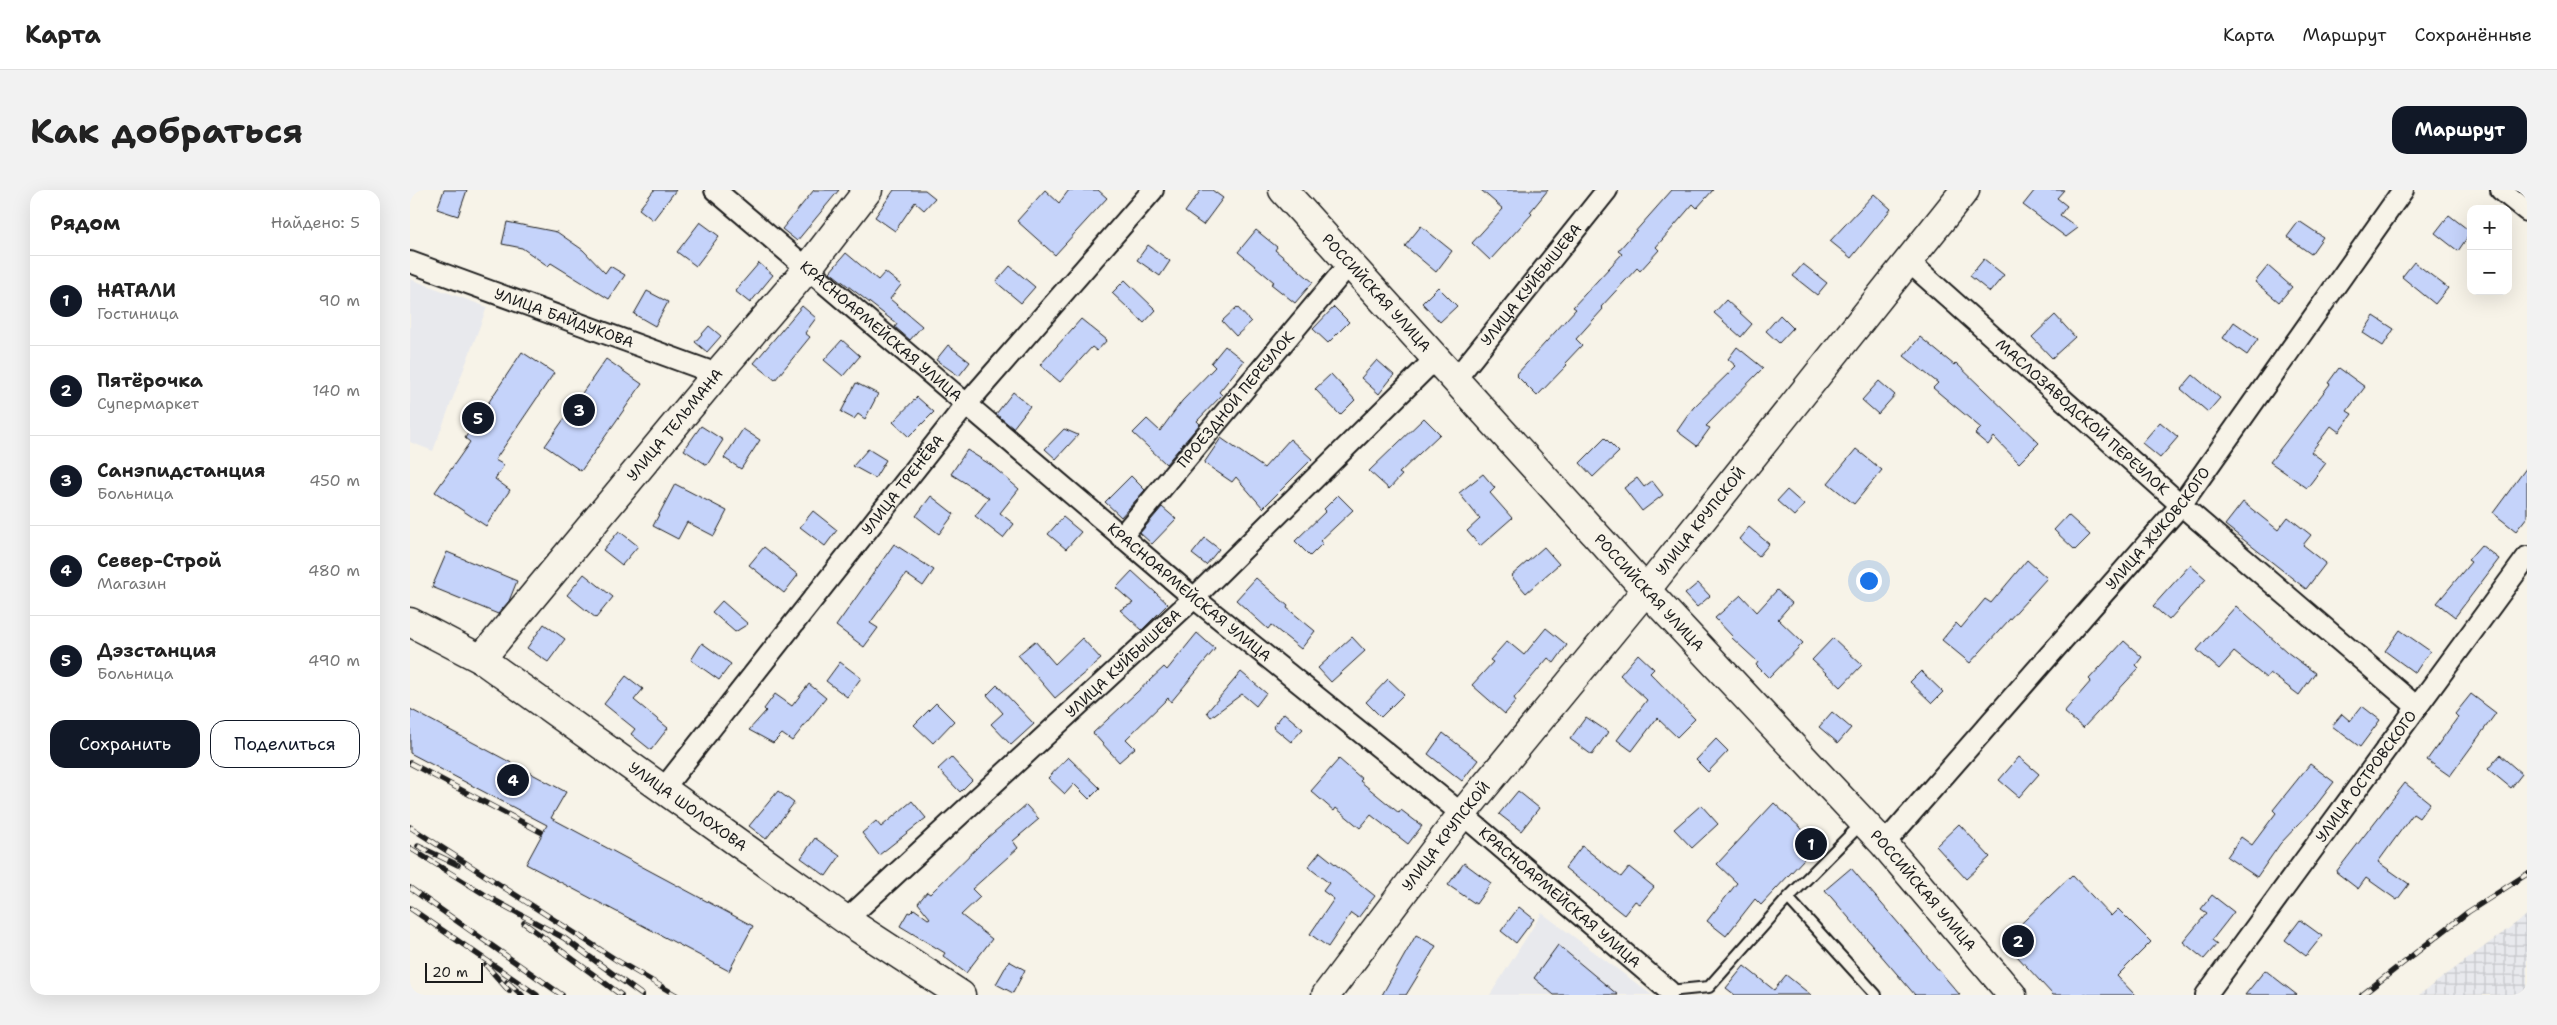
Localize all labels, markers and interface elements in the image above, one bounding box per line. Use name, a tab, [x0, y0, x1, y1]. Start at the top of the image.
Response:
text: Карта	[25, 19, 101, 51]
text: Карта	[2223, 23, 2274, 47]
text: Маршрут	[2302, 23, 2386, 47]
text: Сохранённые	[2414, 23, 2532, 47]
button: Маршрут	[2392, 106, 2527, 154]
text: Как добраться	[30, 107, 303, 154]
map controls	[2467, 205, 2512, 295]
button: +	[2467, 205, 2512, 250]
text: Рядом	[50, 209, 120, 237]
text: Найдено: 5	[271, 212, 360, 233]
street label: УЛИЦА КУЙБЫШЕВА	[1476, 219, 1586, 350]
street label: РОССИЙСКАЯ УЛИЦА	[1318, 230, 1435, 356]
button: −	[2467, 250, 2512, 295]
street label: КРАСНОАРМЕЙСКАЯ УЛИЦА	[796, 257, 966, 406]
text: НАТАЛИ	[97, 278, 176, 303]
street label: УЛИЦА БАЙДУКОВА	[492, 284, 637, 353]
text: 1	[62, 290, 70, 311]
text: 90 m	[319, 290, 360, 311]
text: Гостиница	[97, 303, 179, 324]
street label: ПРОЕЗДНОЙ ПЕРЕУЛОК	[1173, 327, 1299, 472]
street label: МАСЛОЗАВОДСКОЙ ПЕРЕУЛОК	[1991, 334, 2174, 500]
street label: УЛИЦА ТЕЛЬМАНА	[622, 364, 727, 485]
text: Пятёрочка	[97, 368, 203, 393]
text: 2	[60, 380, 72, 401]
text: 140 m	[313, 380, 360, 401]
pin: 3	[563, 391, 595, 429]
text: Супермаркет	[97, 393, 199, 414]
pin: 5	[462, 399, 494, 437]
street label: УЛИЦА ТРЕНЁВА	[857, 430, 949, 539]
text: Санэпидстанция	[97, 458, 265, 483]
street label: УЛИЦА КРУПСКОЙ	[1651, 463, 1750, 580]
street label: УЛИЦА ЖУКОВСКОГО	[2101, 463, 2215, 594]
text: 3	[60, 470, 72, 491]
text: 450 m	[309, 470, 360, 491]
text: Больница	[97, 483, 173, 504]
street label: КРАСНОАРМЕЙСКАЯ УЛИЦА	[1103, 519, 1275, 666]
street label: РОССИЙСКАЯ УЛИЦА	[1590, 529, 1708, 656]
text: Север-Строй	[97, 548, 222, 573]
text: 4	[60, 560, 72, 581]
text: 480 m	[308, 560, 360, 581]
your location	[1856, 568, 1882, 594]
text: Магазин	[97, 573, 166, 594]
street label: УЛИЦА КУЙБЫШЕВА	[1061, 605, 1186, 722]
text: Дэзстанция	[97, 638, 217, 663]
text: 5	[61, 650, 71, 671]
text: 490 m	[308, 650, 360, 671]
text: Больница	[97, 663, 173, 684]
street label: УЛИЦА ОСТРОВСКОГО	[2311, 706, 2421, 847]
button: Сохранить	[50, 720, 200, 768]
button: Поделиться	[210, 720, 360, 768]
street label: УЛИЦА ШОЛОХОВА	[624, 757, 751, 856]
pin: 4	[497, 761, 529, 799]
street label: УЛИЦА КРУПСКОЙ	[1398, 777, 1495, 895]
street label: КРАСНОАРМЕЙСКАЯ УЛИЦА	[1475, 823, 1645, 972]
pin: 1	[1795, 825, 1827, 863]
street label: РОССИЙСКАЯ УЛИЦА	[1866, 826, 1980, 955]
pin: 2	[2002, 922, 2034, 960]
scale bar	[425, 960, 482, 983]
text: 20 m	[432, 963, 468, 981]

